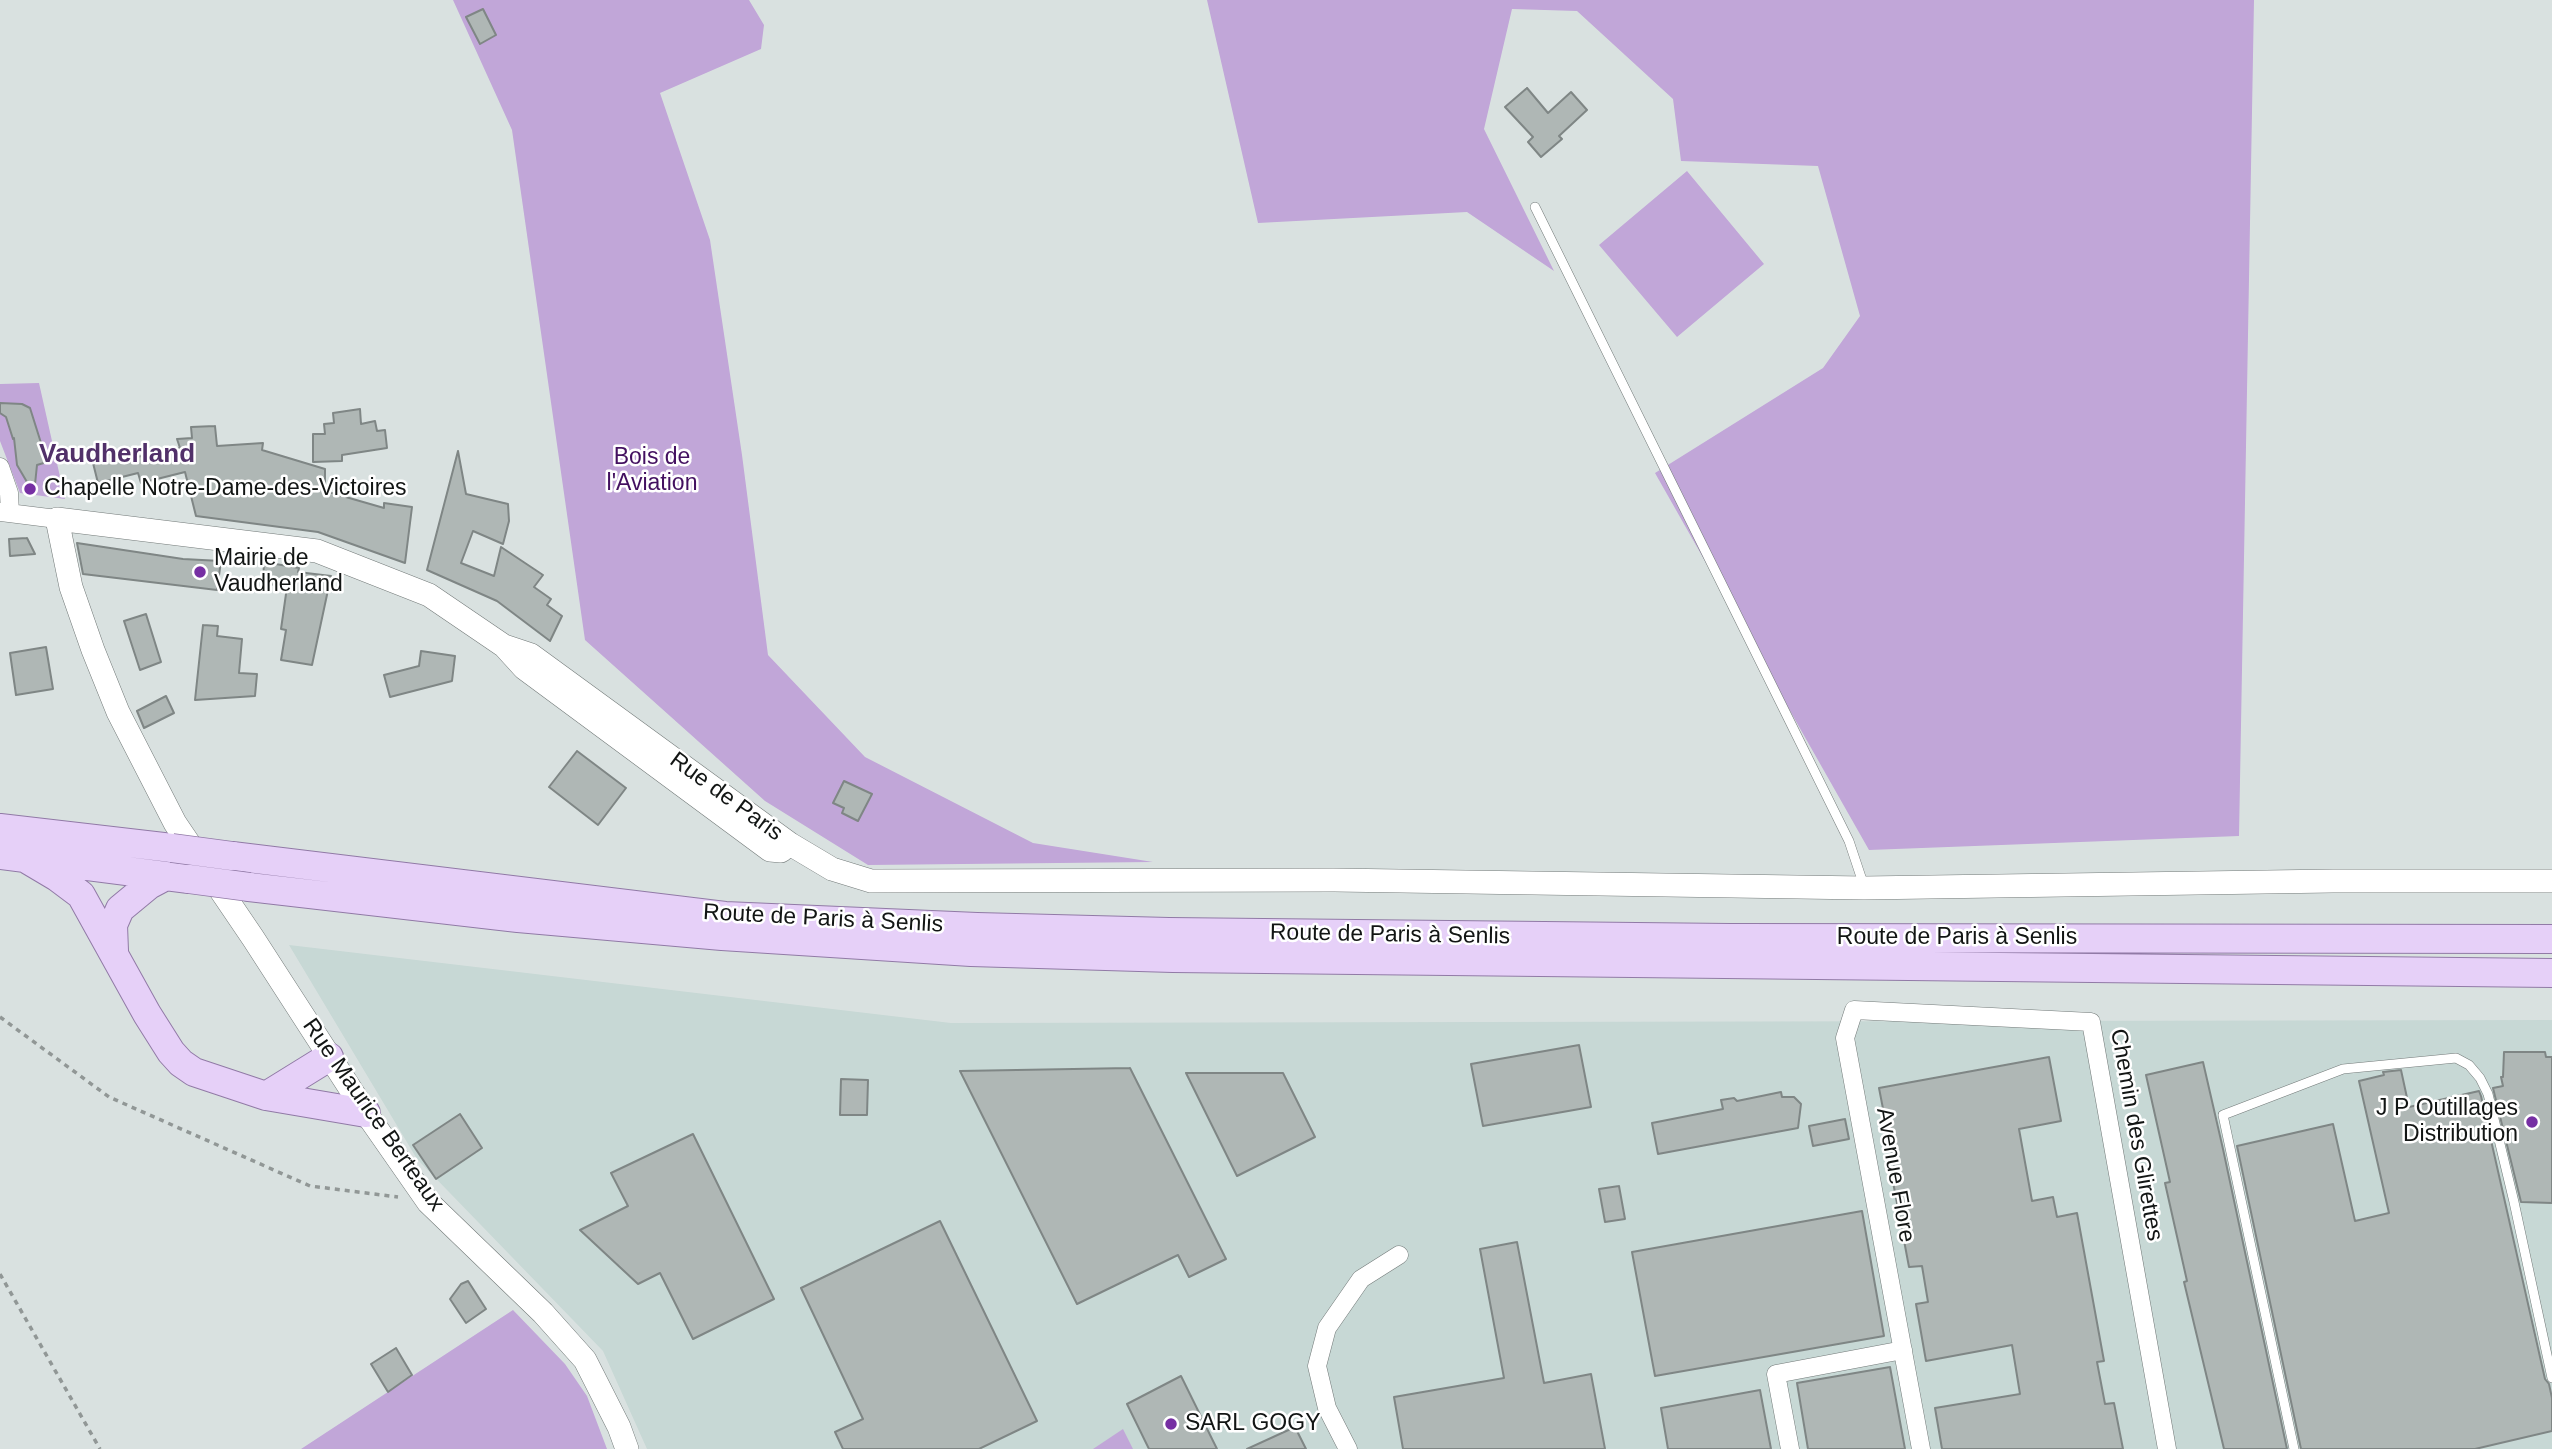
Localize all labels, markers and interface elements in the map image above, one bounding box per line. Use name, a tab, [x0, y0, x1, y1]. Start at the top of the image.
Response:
district label: Vaudherland	[39, 439, 195, 471]
park label: Bois de l'Aviation	[607, 444, 697, 498]
place label: Chapelle Notre-Dame-des-Victoires	[44, 475, 407, 503]
marker: Chapelle Notre-Dame-des-Victoires	[22, 481, 38, 497]
place label: Mairie de Vaudherland	[214, 545, 343, 599]
marker: Mairie de Vaudherland	[192, 564, 208, 580]
street label: Rue de Paris	[664, 747, 788, 847]
street label: Route de Paris à Senlis	[702, 899, 944, 939]
street label: Route de Paris à Senlis	[1270, 919, 1510, 951]
street label: Route de Paris à Senlis	[1837, 924, 2077, 952]
street label: Rue Maurice Berteaux	[296, 1013, 450, 1217]
street label: Chemin des Glirettes	[2104, 1027, 2168, 1243]
place label: J P Outillages Distribution	[2376, 1095, 2518, 1149]
street label: Avenue Flore	[1870, 1105, 1920, 1245]
marker: J P Outillages Distribution	[2524, 1114, 2540, 1130]
place label: SARL GOGY	[1185, 1410, 1320, 1438]
marker: SARL GOGY	[1163, 1416, 1179, 1432]

